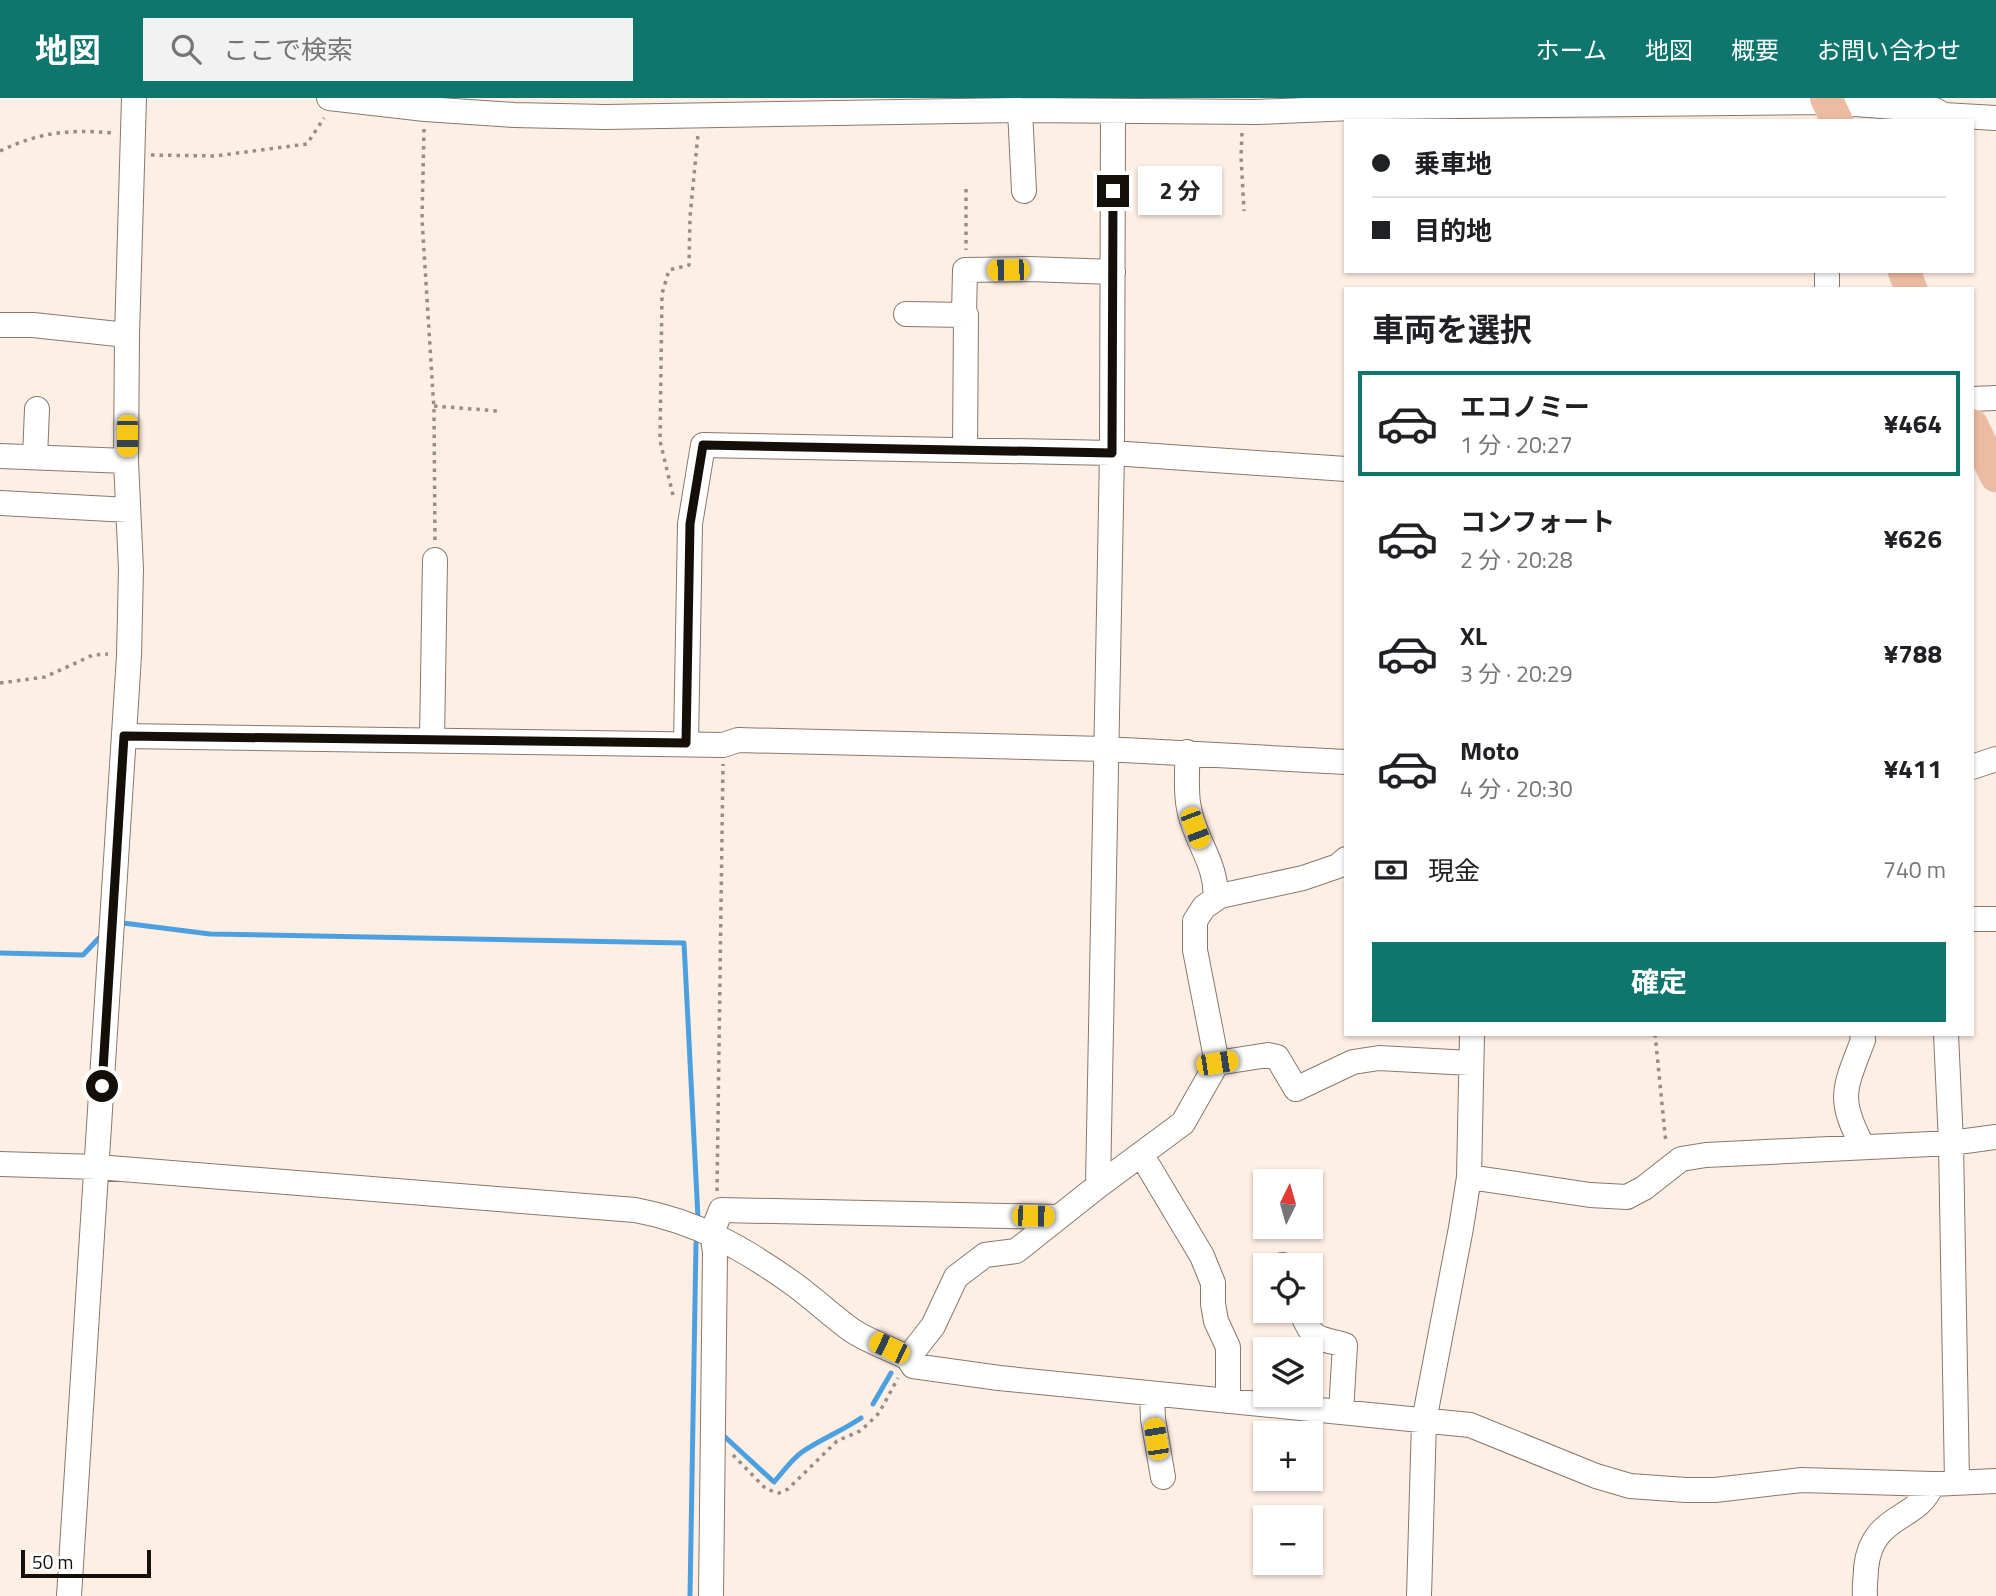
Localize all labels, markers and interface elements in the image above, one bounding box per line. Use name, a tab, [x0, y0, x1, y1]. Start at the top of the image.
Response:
search box	[143, 18, 633, 81]
text: 地図	[35, 25, 101, 75]
icon: search	[167, 30, 205, 68]
text: ここで検索	[223, 30, 353, 69]
text: ホーム	[1536, 32, 1607, 68]
text: 地図	[1645, 32, 1693, 68]
text: 概要	[1731, 32, 1779, 68]
text: お問い合わせ	[1817, 32, 1961, 68]
text: 乗車地	[1414, 144, 1492, 183]
callout: 2 分	[1138, 166, 1222, 216]
text: 2 分	[1160, 173, 1200, 208]
route end	[1097, 175, 1129, 207]
text: 目的地	[1414, 211, 1492, 250]
car	[987, 259, 1030, 281]
text: 車両を選択	[1372, 305, 1532, 353]
text: エコノミー	[1460, 387, 1590, 426]
icon: car	[1376, 392, 1439, 455]
text: ¥464	[1884, 404, 1942, 443]
car	[117, 415, 138, 457]
text: 1 分 · 20:27	[1460, 427, 1573, 462]
text: コンフォート	[1460, 502, 1615, 541]
icon: car	[1376, 507, 1439, 570]
text: ¥626	[1884, 519, 1942, 558]
text: 2 分 · 20:28	[1460, 542, 1573, 577]
text: XL	[1460, 616, 1487, 655]
icon: car	[1376, 622, 1439, 685]
text: ¥788	[1884, 634, 1942, 673]
text: 3 分 · 20:29	[1460, 656, 1573, 691]
text: Moto	[1460, 731, 1519, 770]
icon: car	[1376, 737, 1439, 800]
text: ¥411	[1884, 749, 1942, 788]
text: 4 分 · 20:30	[1460, 771, 1573, 806]
car	[1178, 805, 1213, 851]
icon: cash	[1372, 851, 1410, 889]
text: 現金	[1428, 851, 1480, 890]
text: 740 m	[1883, 852, 1946, 887]
button: 確定	[1372, 942, 1946, 1022]
car	[1195, 1049, 1240, 1077]
route start	[86, 1070, 118, 1102]
north arrow	[1253, 1169, 1323, 1239]
map controls	[1253, 1169, 1323, 1575]
car	[1012, 1205, 1055, 1227]
button: locate	[1253, 1253, 1323, 1323]
car	[866, 1329, 913, 1367]
button: layers	[1253, 1337, 1323, 1407]
car	[1143, 1417, 1170, 1461]
button: +	[1253, 1421, 1323, 1491]
button: −	[1253, 1505, 1323, 1575]
scale bar	[21, 1547, 150, 1579]
text: 50 m	[32, 1547, 73, 1576]

